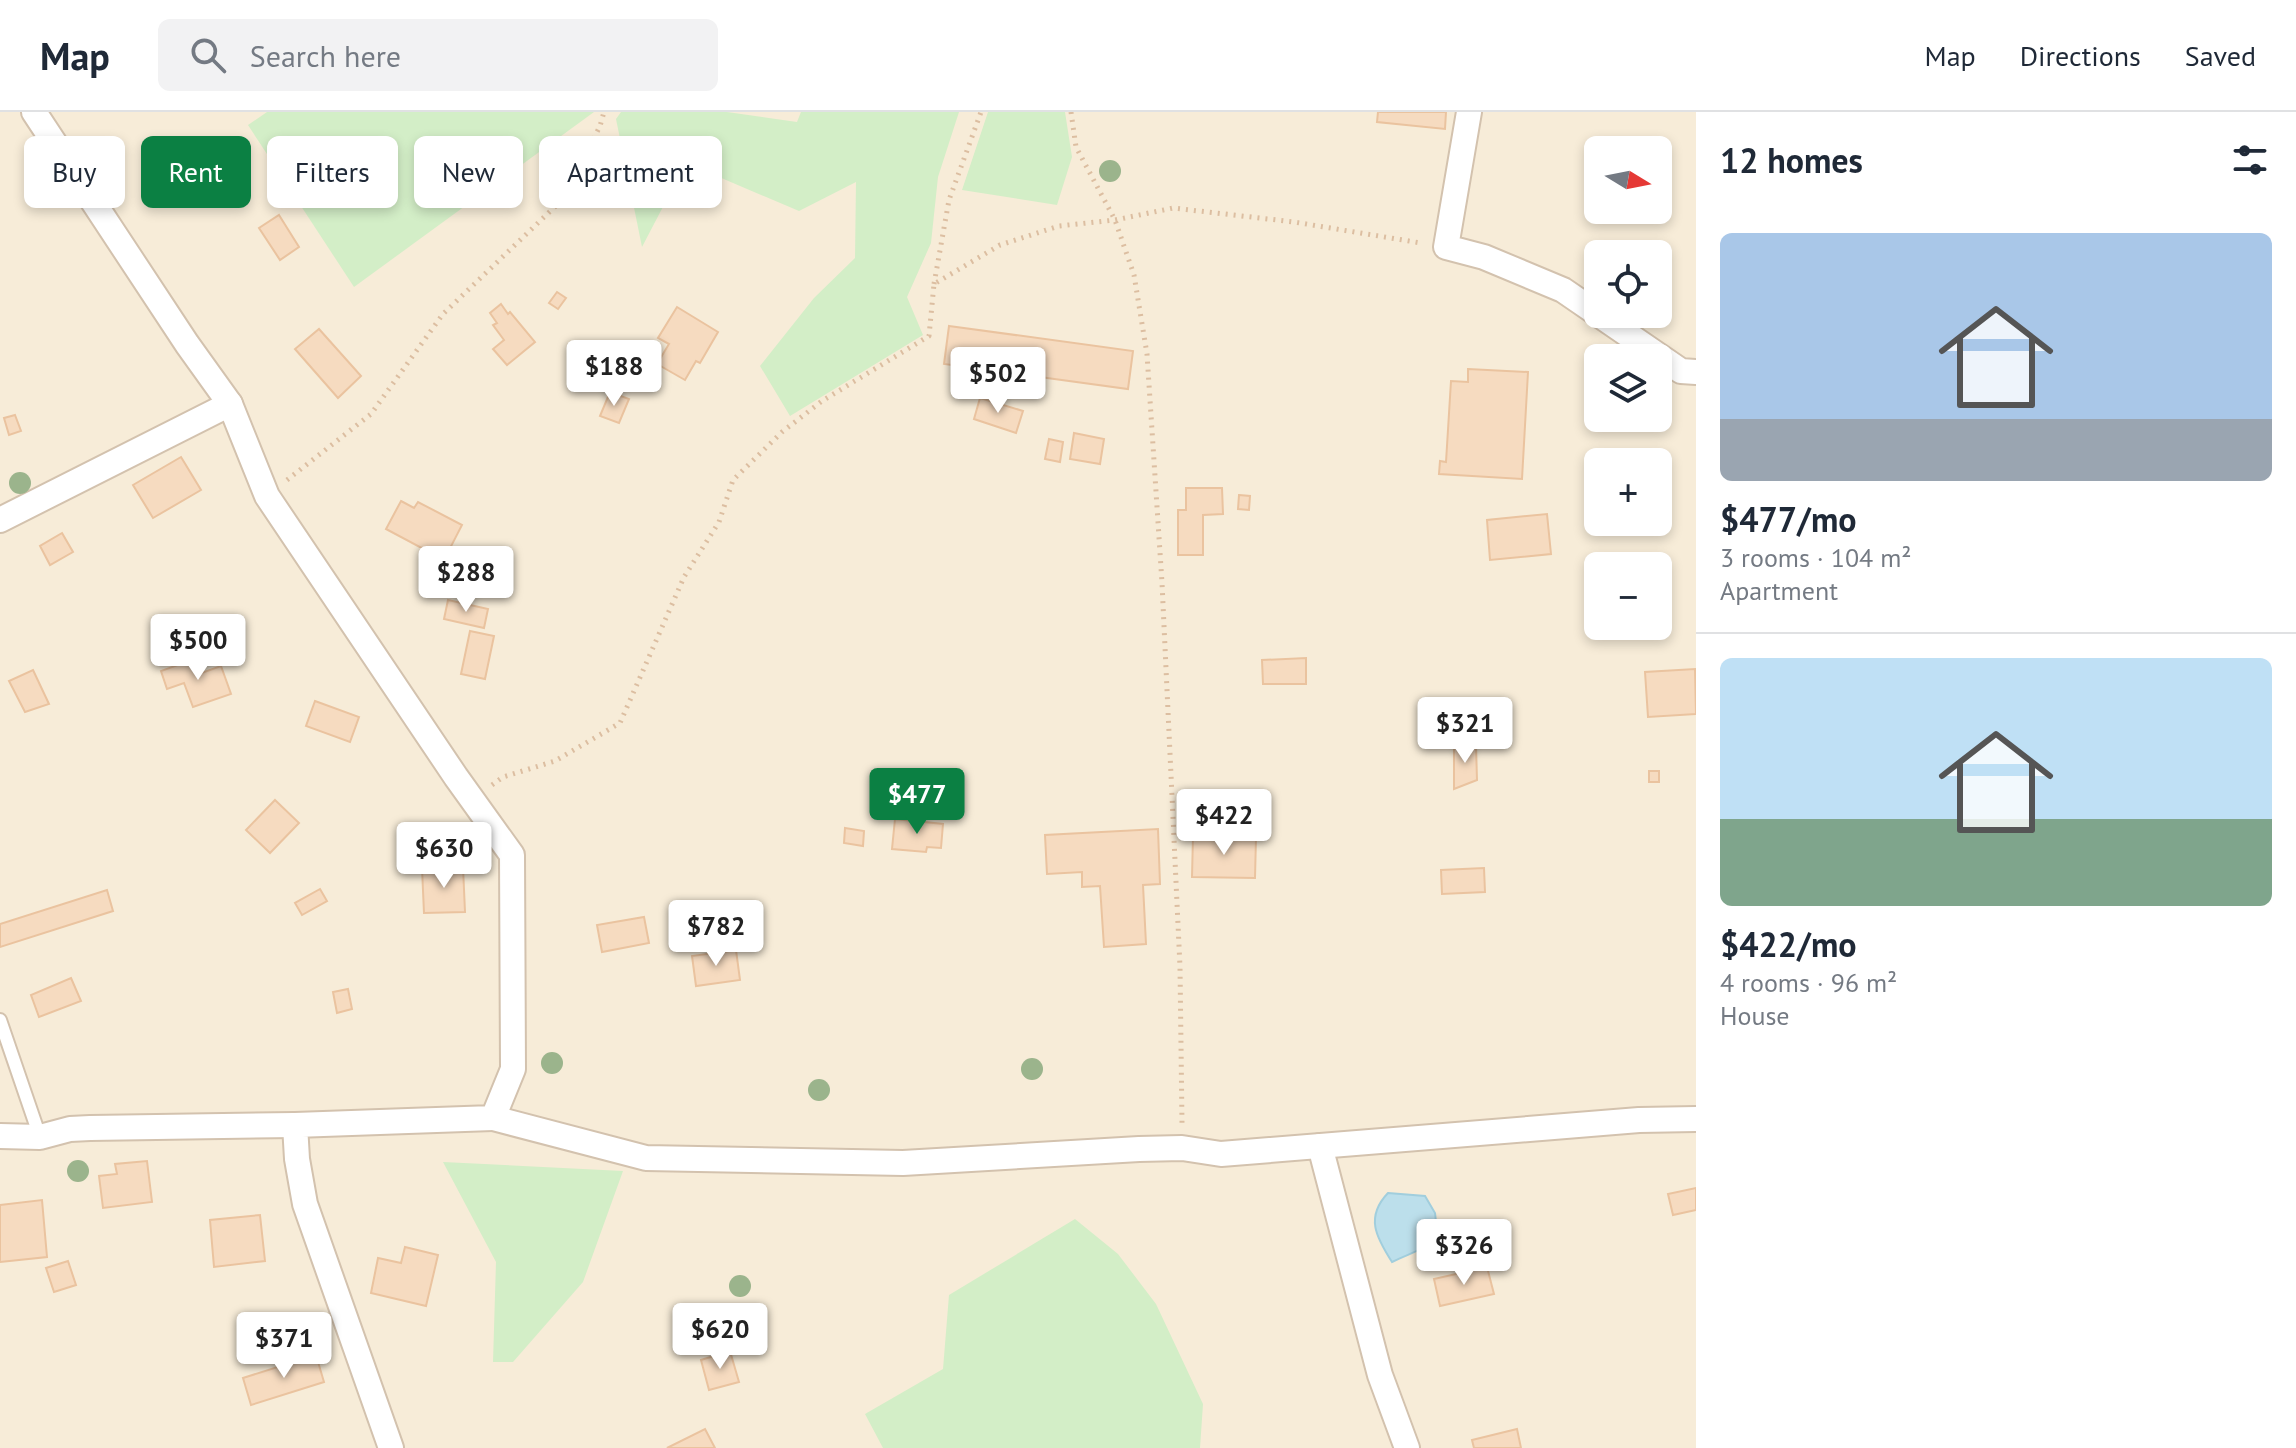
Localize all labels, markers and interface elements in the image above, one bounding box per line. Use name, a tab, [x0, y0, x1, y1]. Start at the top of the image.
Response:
search box	[158, 19, 718, 91]
text: Map	[40, 31, 110, 80]
icon: search	[186, 33, 230, 77]
text: Search here	[250, 36, 401, 75]
text: Map	[1925, 37, 1976, 74]
text: Directions	[2020, 37, 2141, 74]
text: Saved	[2185, 37, 2256, 74]
chip: Buy	[24, 136, 125, 208]
chip: Rent	[141, 136, 251, 208]
chip: Filters	[267, 136, 398, 208]
chip: New	[414, 136, 523, 208]
chip: Apartment	[539, 136, 722, 208]
north arrow	[1584, 136, 1672, 224]
map controls	[1584, 136, 1672, 640]
text: 12 homes	[1720, 138, 1863, 182]
icon: filters	[2228, 138, 2272, 182]
button: locate	[1584, 240, 1672, 328]
icon: home	[1924, 285, 2068, 429]
pin: $188	[567, 340, 661, 408]
button: layers	[1584, 344, 1672, 432]
pin: $502	[951, 347, 1045, 415]
text: $188	[585, 349, 643, 382]
text: $502	[969, 356, 1027, 389]
button: +	[1584, 448, 1672, 536]
text: $477/mo	[1720, 497, 1857, 541]
text: 3 rooms · 104 m²	[1720, 541, 1912, 574]
pin: $288	[419, 546, 513, 614]
button: −	[1584, 552, 1672, 640]
text: $288	[437, 555, 495, 588]
text: Apartment	[1720, 574, 1838, 607]
pin: $500	[151, 614, 245, 682]
text: $500	[169, 623, 227, 656]
pin: $321	[1418, 697, 1512, 765]
text: $321	[1436, 706, 1494, 739]
icon: home	[1924, 710, 2068, 854]
pin: $477	[870, 768, 964, 836]
text: $477	[888, 777, 946, 810]
pin: $422	[1177, 789, 1271, 857]
text: $422	[1195, 798, 1253, 831]
pin: $630	[397, 822, 491, 890]
text: $630	[415, 831, 473, 864]
pin: $782	[669, 900, 763, 968]
text: $782	[687, 909, 745, 942]
text: $422/mo	[1720, 922, 1857, 966]
text: 4 rooms · 96 m²	[1720, 966, 1897, 999]
text: House	[1720, 999, 1790, 1032]
pin: $326	[1417, 1219, 1511, 1287]
text: $326	[1435, 1228, 1493, 1261]
pin: $620	[673, 1303, 767, 1371]
pin: $371	[237, 1312, 331, 1380]
text: $620	[691, 1312, 749, 1345]
text: $371	[255, 1321, 313, 1354]

